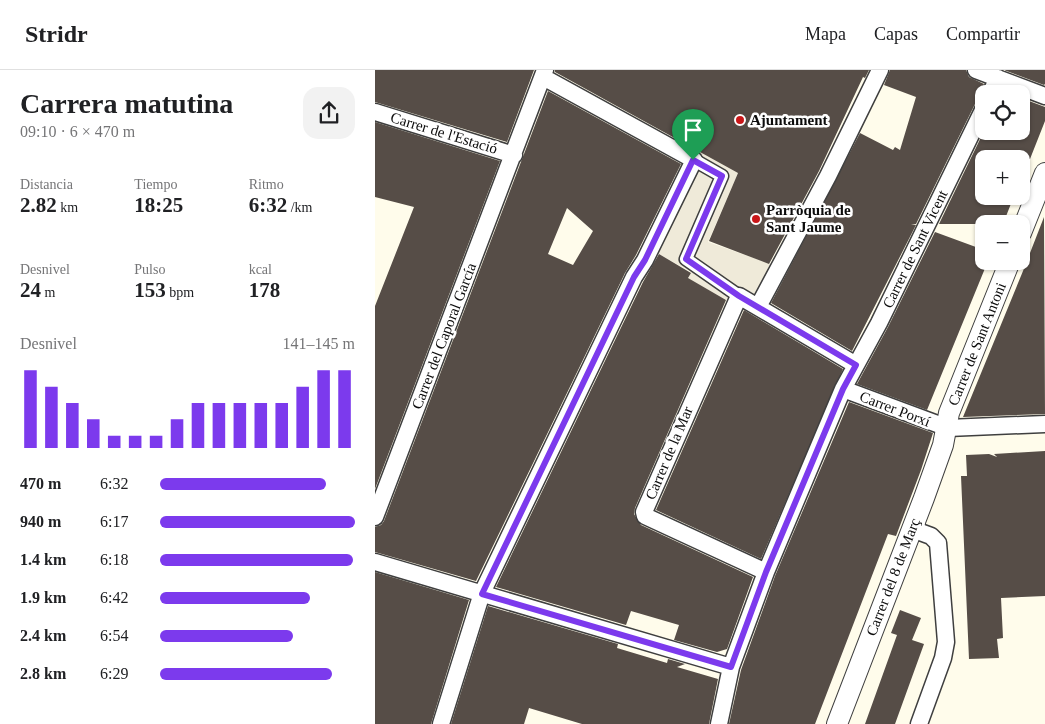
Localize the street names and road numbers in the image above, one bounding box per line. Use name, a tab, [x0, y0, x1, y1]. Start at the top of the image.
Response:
street label: Carrer de l'Estació	[389, 109, 499, 157]
street label: Carrer de Sant Vicent	[879, 187, 951, 311]
street label: Carrer del Caporal García	[409, 260, 479, 411]
street label: Carrer de Sant Antoni	[945, 280, 1009, 408]
street label: Carrer Porxí	[857, 388, 933, 430]
street label: Carrer de la Mar	[642, 404, 696, 502]
street label: Carrer del 8 de Març	[863, 515, 923, 638]

